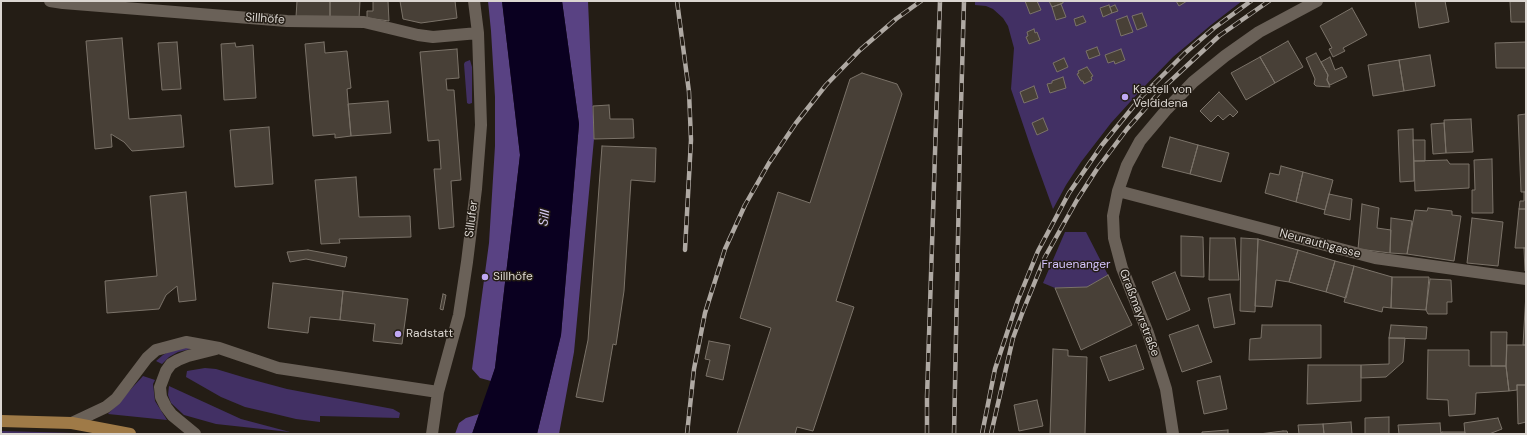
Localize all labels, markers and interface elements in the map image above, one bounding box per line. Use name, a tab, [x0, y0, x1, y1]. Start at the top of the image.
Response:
street label: Sillhöfe	[245, 10, 285, 28]
place label: Kastell von Veldidena	[1133, 83, 1192, 111]
marker: Kastell von Veldidena	[1120, 92, 1130, 102]
street label: Sillufer	[463, 200, 481, 238]
water label: Sill	[536, 209, 554, 227]
street label: Neurauthgasse	[1278, 226, 1362, 262]
park label: Frauenanger	[1041, 258, 1111, 272]
street label: Graßmayrstraße	[1116, 267, 1162, 359]
place label: Sillhöfe	[493, 270, 533, 284]
marker: Sillhöfe	[480, 272, 490, 282]
place label: Radstatt	[406, 327, 453, 341]
marker: Radstatt	[393, 329, 403, 339]

